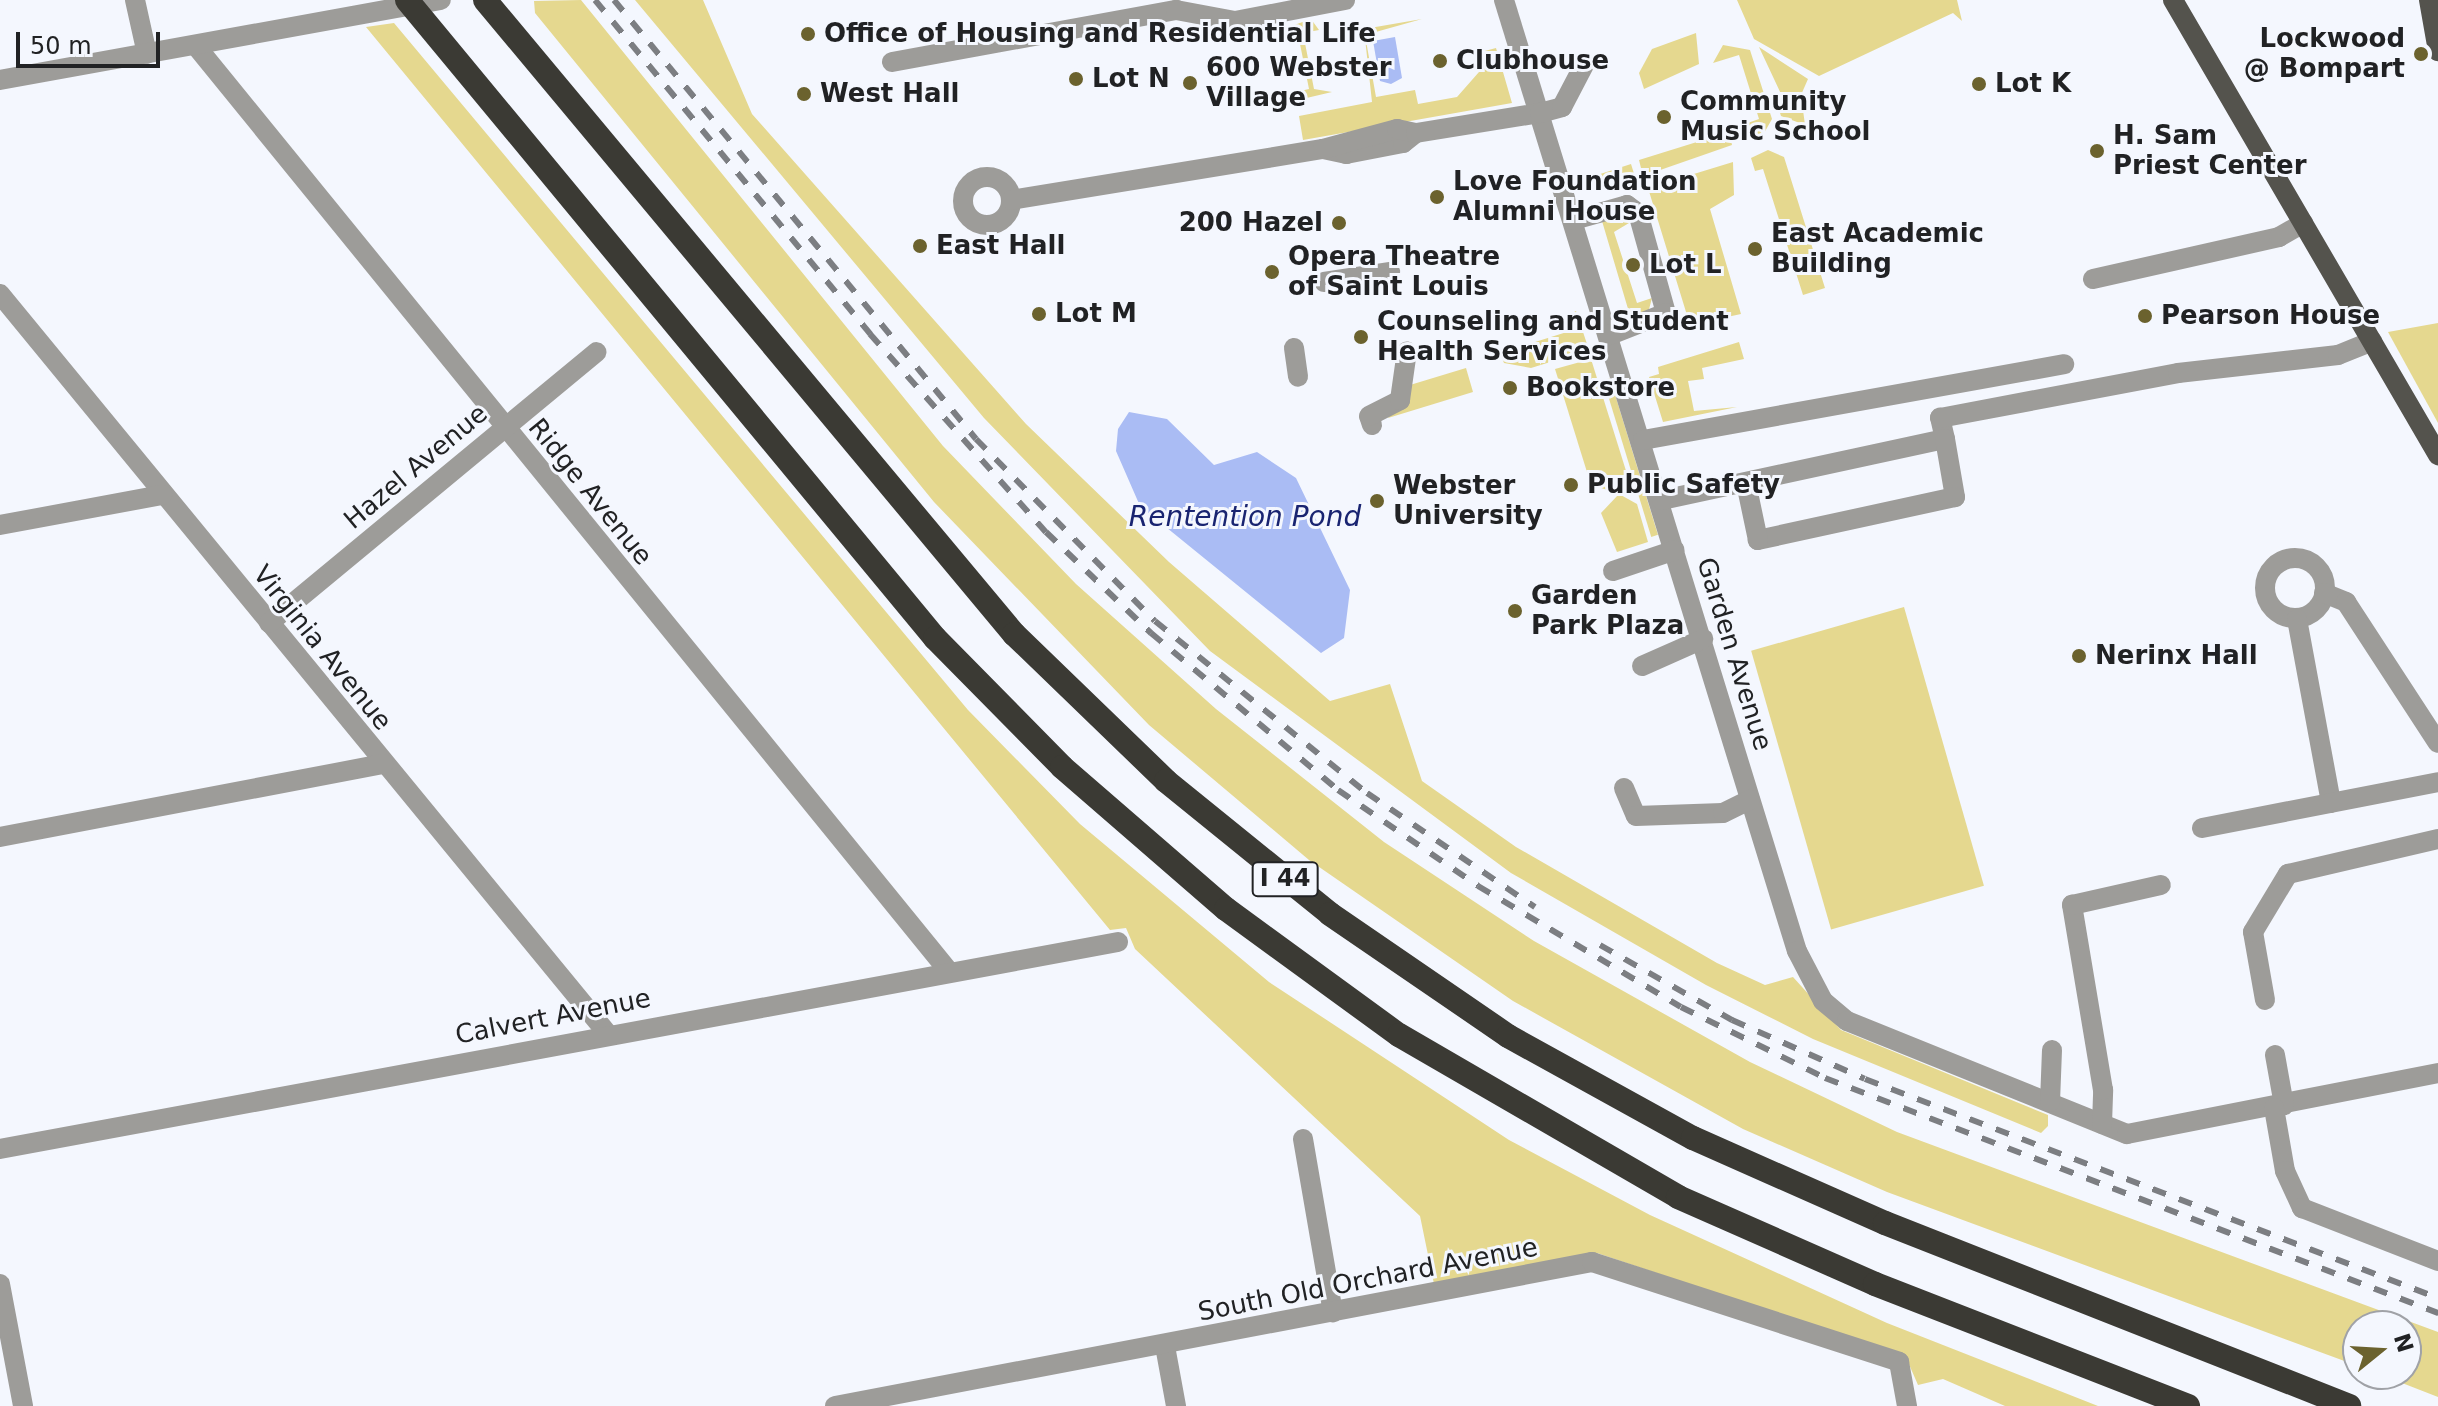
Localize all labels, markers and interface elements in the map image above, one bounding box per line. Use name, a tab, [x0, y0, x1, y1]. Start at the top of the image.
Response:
scale bar	[20, 16, 164, 66]
place label: Office of Housing and Residential Life	[824, 18, 1376, 50]
place label: Lockwood @ Bompart	[2244, 23, 2405, 84]
marker: Office of Housing and Residential Life	[799, 25, 817, 43]
text: 50 m	[30, 32, 92, 60]
place label: Clubhouse	[1456, 45, 1609, 77]
marker: Lockwood @ Bompart	[2412, 45, 2430, 63]
place label: 600 Webster Village	[1206, 52, 1392, 114]
marker: Clubhouse	[1431, 52, 1449, 70]
place label: Lot N	[1092, 63, 1170, 95]
place label: Lot K	[1995, 68, 2071, 100]
marker: Lot N	[1067, 70, 1085, 88]
marker: 600 Webster Village	[1181, 74, 1199, 92]
marker: Lot K	[1970, 75, 1988, 93]
place label: West Hall	[820, 78, 959, 110]
marker: West Hall	[795, 85, 813, 103]
place label: Community Music School	[1680, 86, 1871, 148]
marker: Community Music School	[1655, 108, 1673, 126]
place label: H. Sam Priest Center	[2113, 120, 2306, 182]
marker: H. Sam Priest Center	[2088, 142, 2106, 160]
place label: Love Foundation Alumni House	[1453, 166, 1697, 228]
marker: Love Foundation Alumni House	[1428, 188, 1446, 206]
place label: 200 Hazel	[1179, 207, 1323, 239]
marker: 200 Hazel	[1330, 214, 1348, 232]
place label: East Academic Building	[1771, 218, 1984, 280]
place label: East Hall	[936, 230, 1065, 262]
marker: East Hall	[911, 237, 929, 255]
marker: East Academic Building	[1746, 240, 1764, 258]
place label: Opera Theatre of Saint Louis	[1288, 241, 1500, 302]
place label: Lot L	[1649, 249, 1721, 281]
marker: Lot L	[1624, 256, 1642, 274]
marker: Opera Theatre of Saint Louis	[1263, 263, 1281, 281]
place label: Lot M	[1055, 298, 1137, 330]
place label: Pearson House	[2161, 300, 2380, 332]
marker: Lot M	[1030, 305, 1048, 323]
place label: Counseling and Student Health Services	[1377, 306, 1729, 368]
marker: Pearson House	[2136, 307, 2154, 325]
marker: Counseling and Student Health Services	[1352, 328, 1370, 346]
place label: Bookstore	[1526, 372, 1675, 404]
marker: Bookstore	[1501, 379, 1519, 397]
street label: Hazel Avenue	[338, 398, 494, 536]
street label: Ridge Avenue	[522, 413, 658, 571]
place label: Public Safety	[1587, 469, 1780, 501]
place label: Webster University	[1393, 470, 1543, 532]
marker: Public Safety	[1562, 476, 1580, 494]
marker: Webster University	[1368, 492, 1386, 510]
water label: Rentention Pond	[1129, 500, 1361, 534]
street label: Garden Avenue	[1690, 554, 1778, 754]
street label: Virginia Avenue	[246, 559, 398, 737]
place label: Garden Park Plaza	[1531, 580, 1684, 642]
marker: Garden Park Plaza	[1506, 602, 1524, 620]
place label: Nerinx Hall	[2095, 640, 2258, 672]
marker: Nerinx Hall	[2070, 647, 2088, 665]
road number: I 44	[1251, 859, 1319, 899]
street label: Calvert Avenue	[453, 983, 653, 1051]
street label: South Old Orchard Avenue	[1196, 1232, 1540, 1328]
north arrow	[2342, 1310, 2422, 1390]
text: N	[2389, 1330, 2418, 1356]

